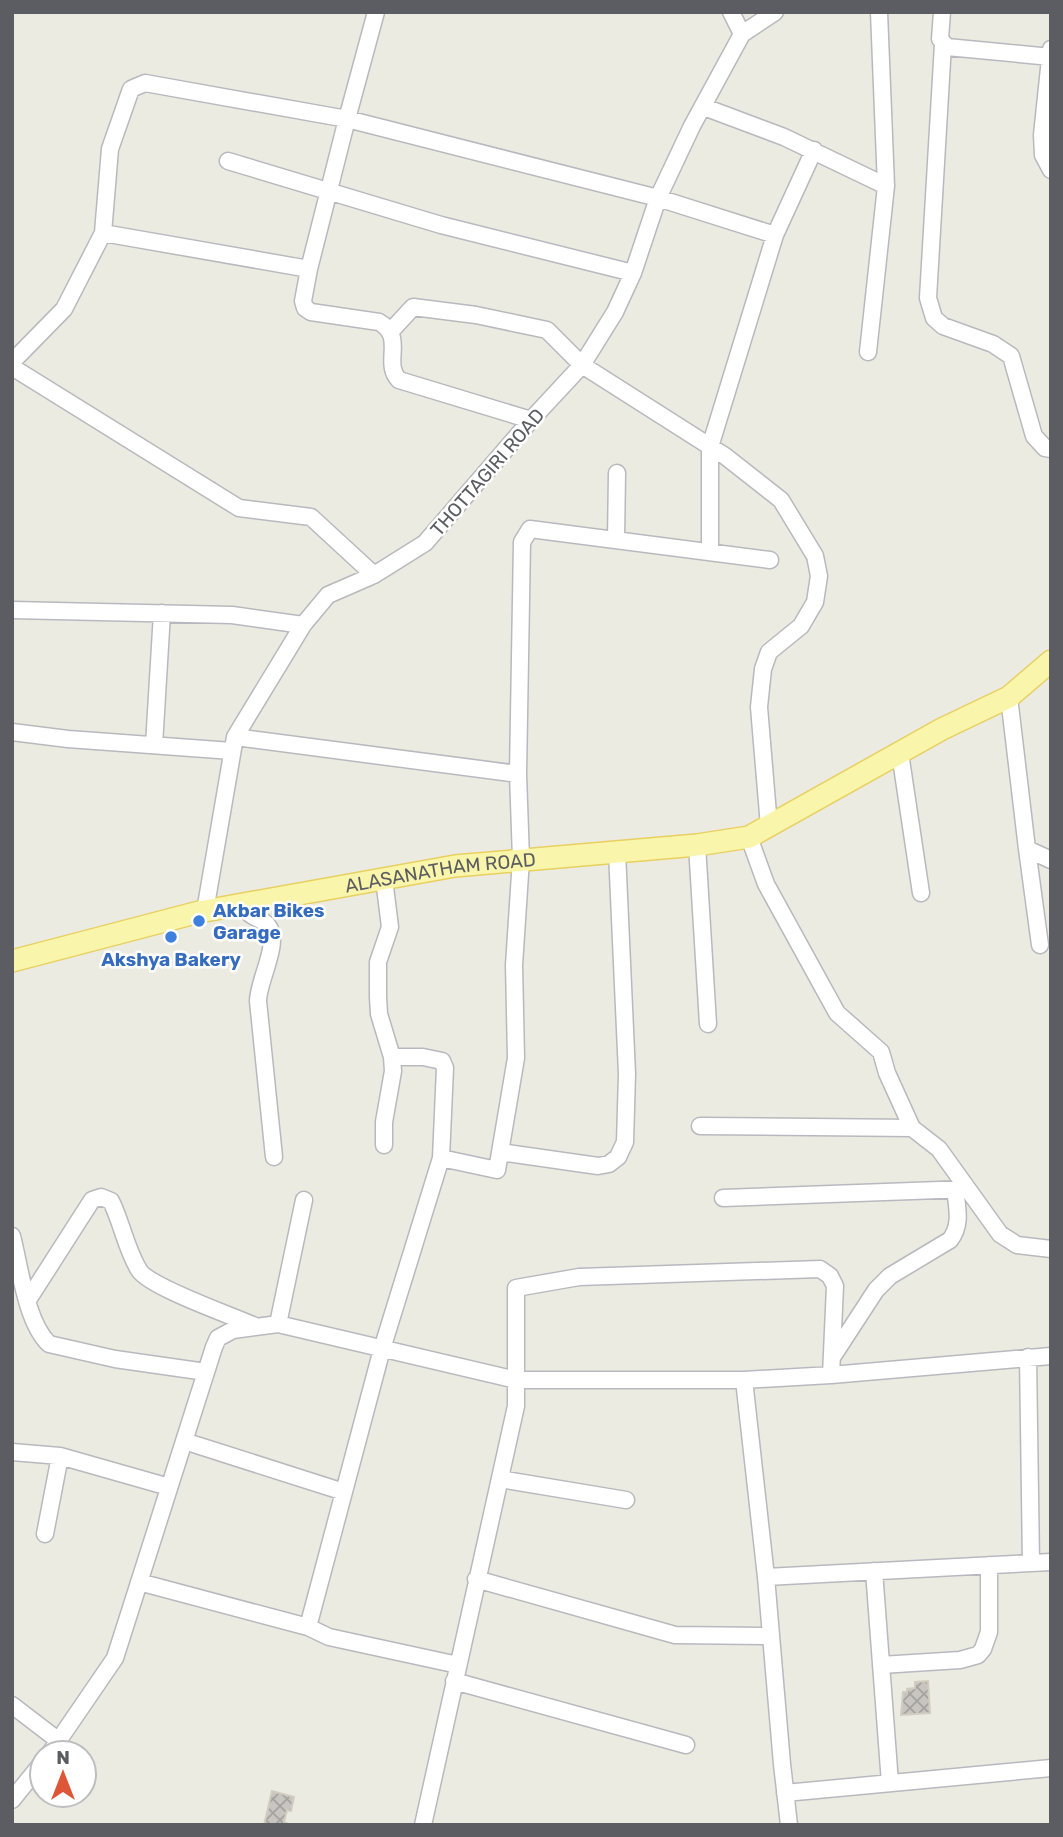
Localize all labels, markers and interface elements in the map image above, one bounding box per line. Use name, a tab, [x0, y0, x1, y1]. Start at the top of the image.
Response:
street label: THOTTAGIRI ROAD	[426, 404, 549, 541]
street label: ALASANATHAM ROAD	[343, 848, 537, 898]
place label: Akbar Bikes Garage	[213, 899, 325, 944]
marker: Akbar Bikes Garage	[191, 913, 207, 929]
marker: Akshya Bakery	[163, 929, 179, 945]
place label: Akshya Bakery	[101, 948, 242, 971]
north arrow	[28, 1739, 98, 1809]
text: N	[56, 1746, 70, 1769]

